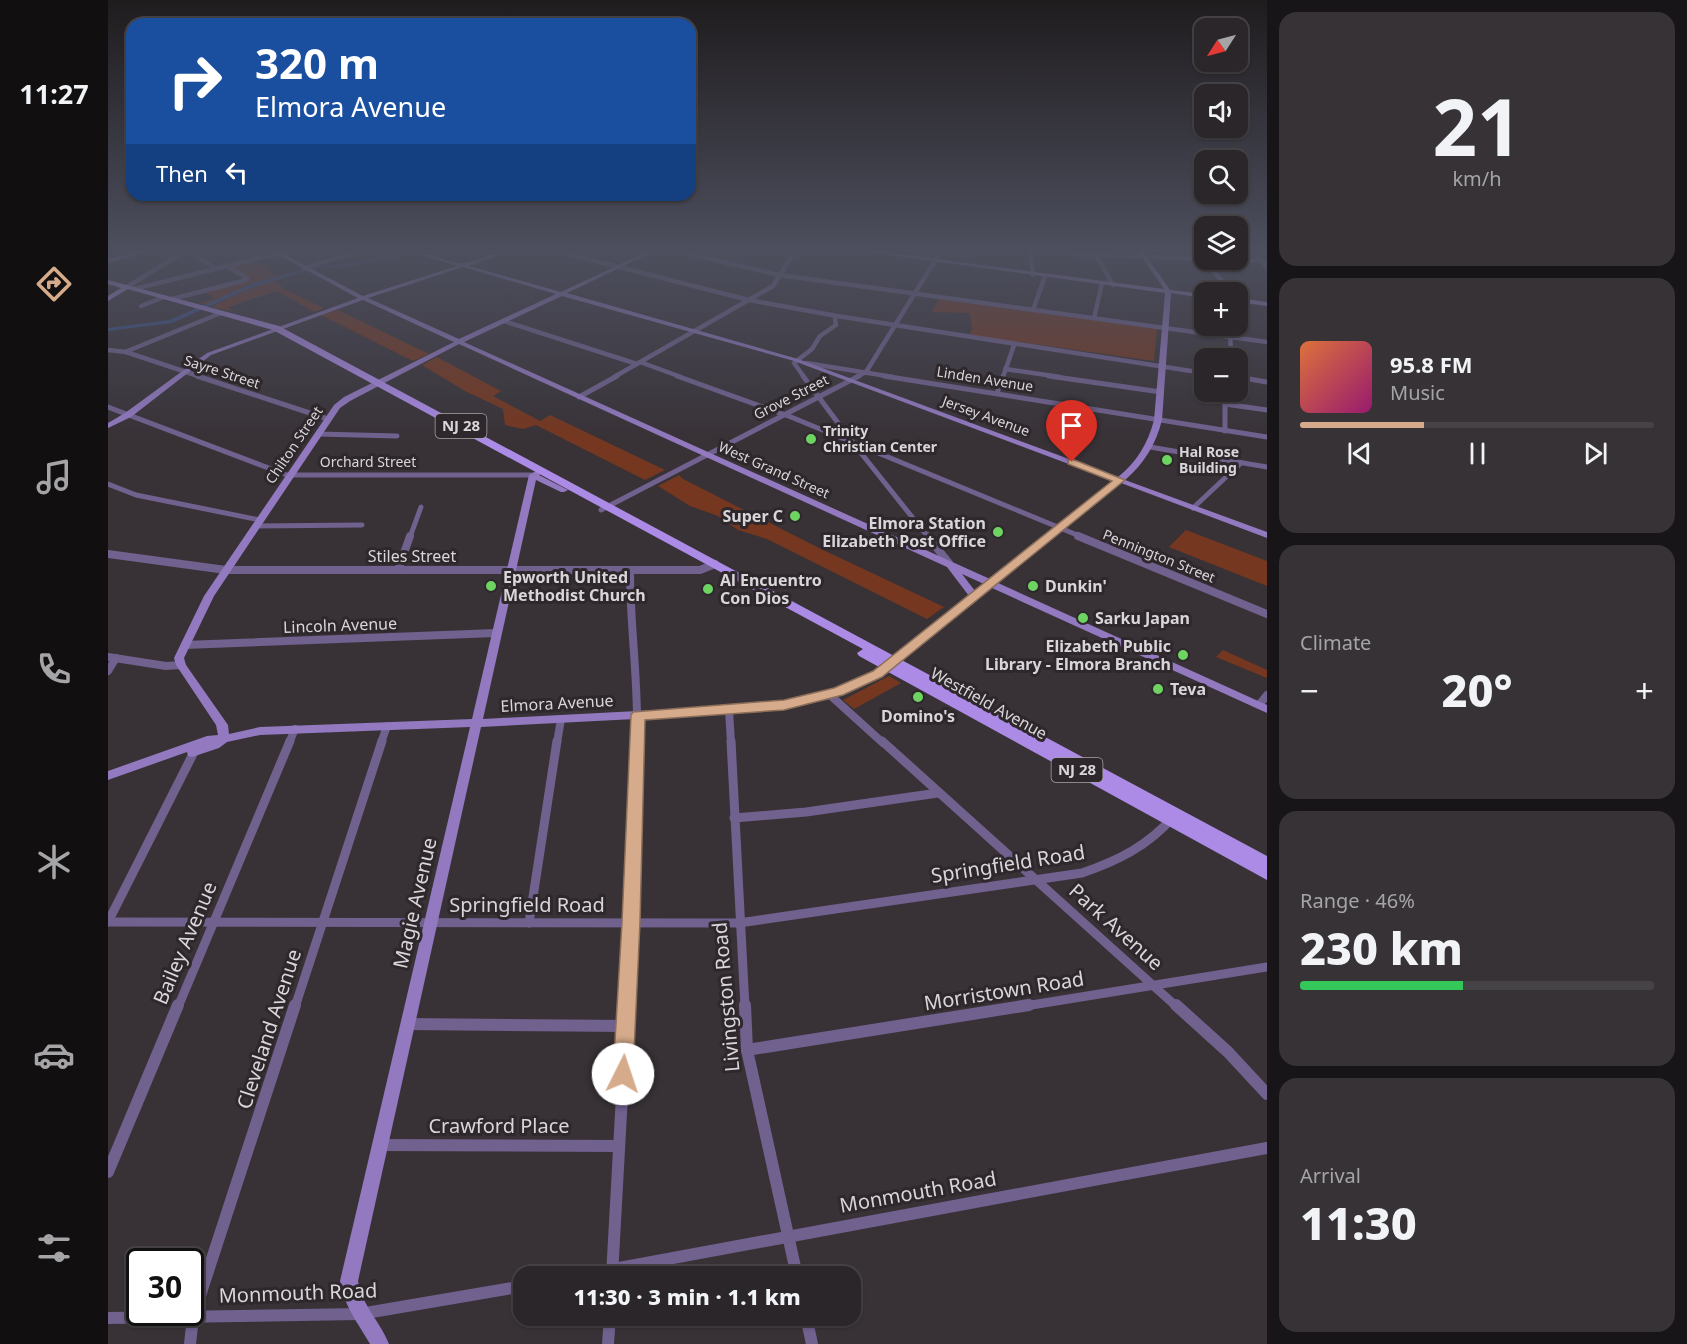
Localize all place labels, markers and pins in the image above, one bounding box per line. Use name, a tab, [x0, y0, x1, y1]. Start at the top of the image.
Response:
pin	[1046, 400, 1097, 462]
place label: Trinity Christian Center	[823, 421, 938, 456]
marker: Trinity Christian Center	[804, 432, 818, 446]
place label: Hal Rose Building	[1179, 442, 1239, 477]
marker: Hal Rose Building	[1160, 453, 1174, 467]
place label: Super C	[723, 505, 783, 527]
marker: Super C	[788, 509, 802, 523]
place label: Elmora Station Elizabeth Post Office	[822, 512, 986, 552]
marker: Elmora Station Elizabeth Post Office	[991, 525, 1005, 539]
place label: Epworth United Methodist Church	[503, 566, 646, 606]
place label: Al Encuentro Con Dios	[720, 569, 822, 609]
place label: Dunkin'	[1045, 575, 1107, 597]
marker: Epworth United Methodist Church	[484, 579, 498, 593]
marker: Dunkin'	[1026, 579, 1040, 593]
marker: Al Encuentro Con Dios	[701, 582, 715, 596]
place label: Sarku Japan	[1095, 607, 1190, 629]
marker: Sarku Japan	[1076, 611, 1090, 625]
place label: Elizabeth Public Library - Elmora Branch	[985, 635, 1171, 675]
marker: Elizabeth Public Library - Elmora Branch	[1176, 648, 1190, 662]
place label: Teva	[1170, 678, 1206, 700]
marker: Teva	[1151, 682, 1165, 696]
marker: Domino's	[911, 690, 925, 704]
place label: Domino's	[881, 705, 955, 727]

